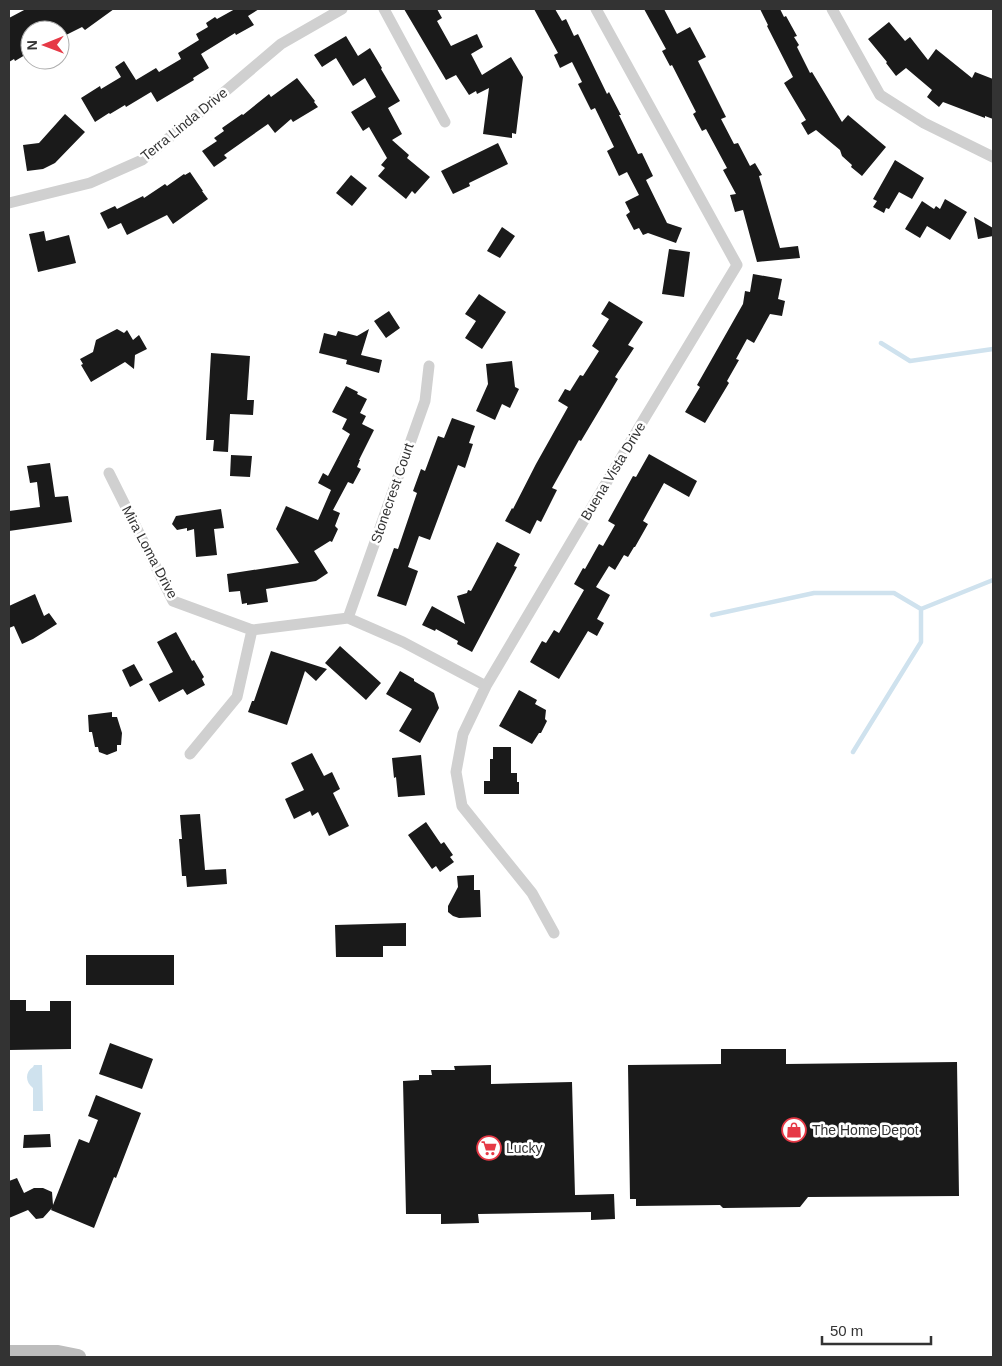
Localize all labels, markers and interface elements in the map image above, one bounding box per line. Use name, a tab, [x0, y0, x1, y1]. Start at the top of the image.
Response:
north arrow	[20, 20, 70, 70]
text: N	[24, 40, 40, 50]
street label: Terra Linda Drive	[138, 84, 231, 164]
street label: Buena Vista Drive	[577, 419, 649, 523]
street label: Stonecrest Court	[367, 441, 417, 545]
street label: Mira Loma Drive	[119, 503, 181, 601]
shop icon: The Home Depot	[781, 1117, 807, 1143]
place label: The Home Depot	[812, 1122, 919, 1138]
supermarket icon: Lucky	[476, 1135, 502, 1161]
place label: Lucky	[506, 1140, 543, 1156]
scale bar	[822, 1314, 931, 1346]
text: 50 m	[830, 1322, 863, 1339]

